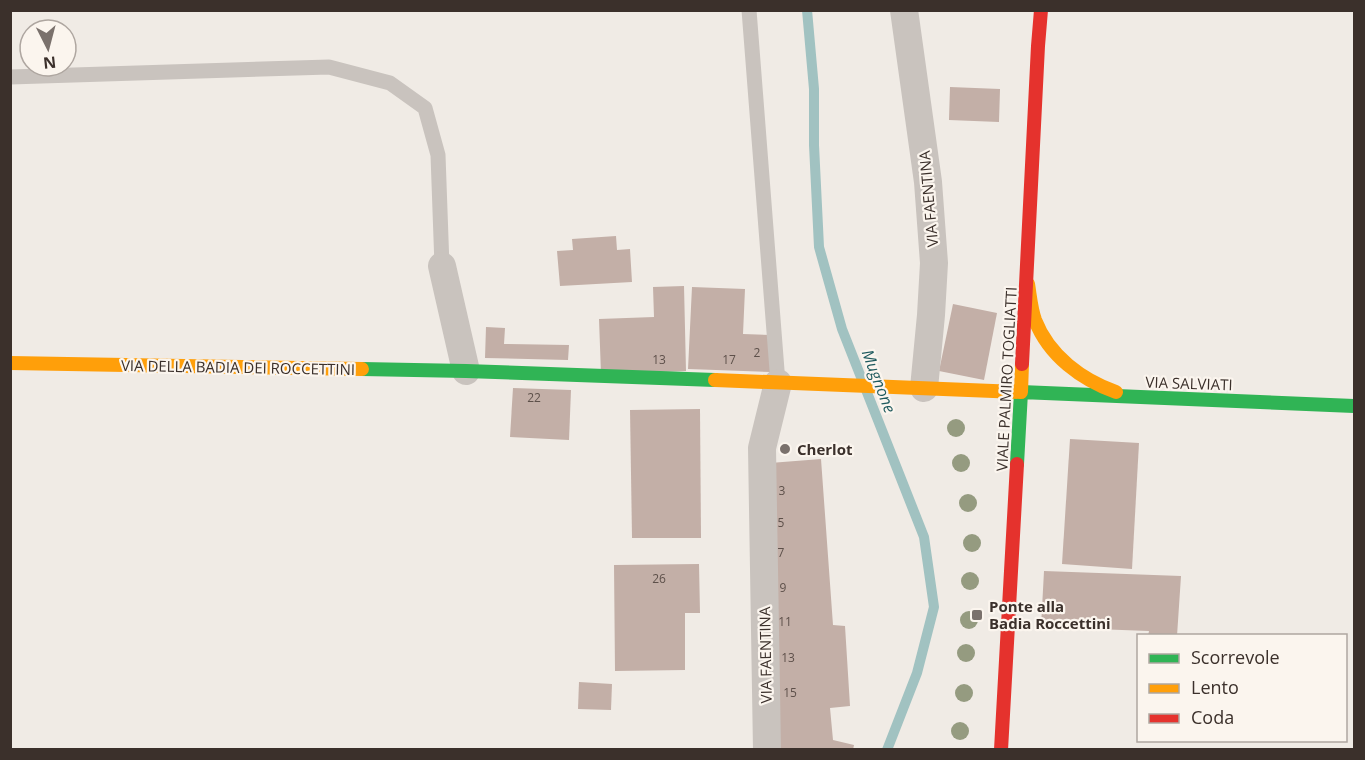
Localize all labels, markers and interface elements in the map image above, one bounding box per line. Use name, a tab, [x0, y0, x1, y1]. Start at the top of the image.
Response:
north arrow	[18, 18, 78, 78]
text: N	[42, 51, 57, 75]
street label: VIA FAENTINA	[914, 150, 942, 248]
street label: VIALE PALMIRO TOGLIATTI	[991, 286, 1021, 472]
house number: 2	[754, 344, 761, 361]
water label: Mugnone	[857, 346, 901, 416]
house number: 13	[652, 351, 666, 368]
house number: 17	[722, 351, 736, 368]
street label: VIA DELLA BADIA DEI ROCCETTINI	[121, 355, 355, 379]
street label: VIA SALVIATI	[1145, 371, 1233, 395]
house number: 22	[527, 389, 541, 406]
place label: Cherlot	[797, 439, 853, 459]
marker: Cherlot	[778, 442, 792, 456]
house number: 3	[779, 482, 786, 499]
house number: 5	[778, 514, 785, 531]
house number: 7	[778, 544, 785, 561]
house number: 26	[652, 570, 666, 587]
house number: 9	[780, 579, 787, 596]
place label: Ponte alla Badia Roccettini	[989, 596, 1111, 633]
street label: VIA FAENTINA	[754, 606, 776, 703]
marker: Ponte alla Badia Roccettini	[970, 608, 984, 622]
house number: 11	[778, 613, 792, 630]
legend	[1137, 634, 1347, 742]
text: Scorrevole	[1191, 645, 1280, 669]
house number: 13	[781, 649, 795, 666]
text: Lento	[1191, 675, 1239, 699]
house number: 15	[783, 684, 797, 701]
text: Coda	[1191, 705, 1234, 729]

